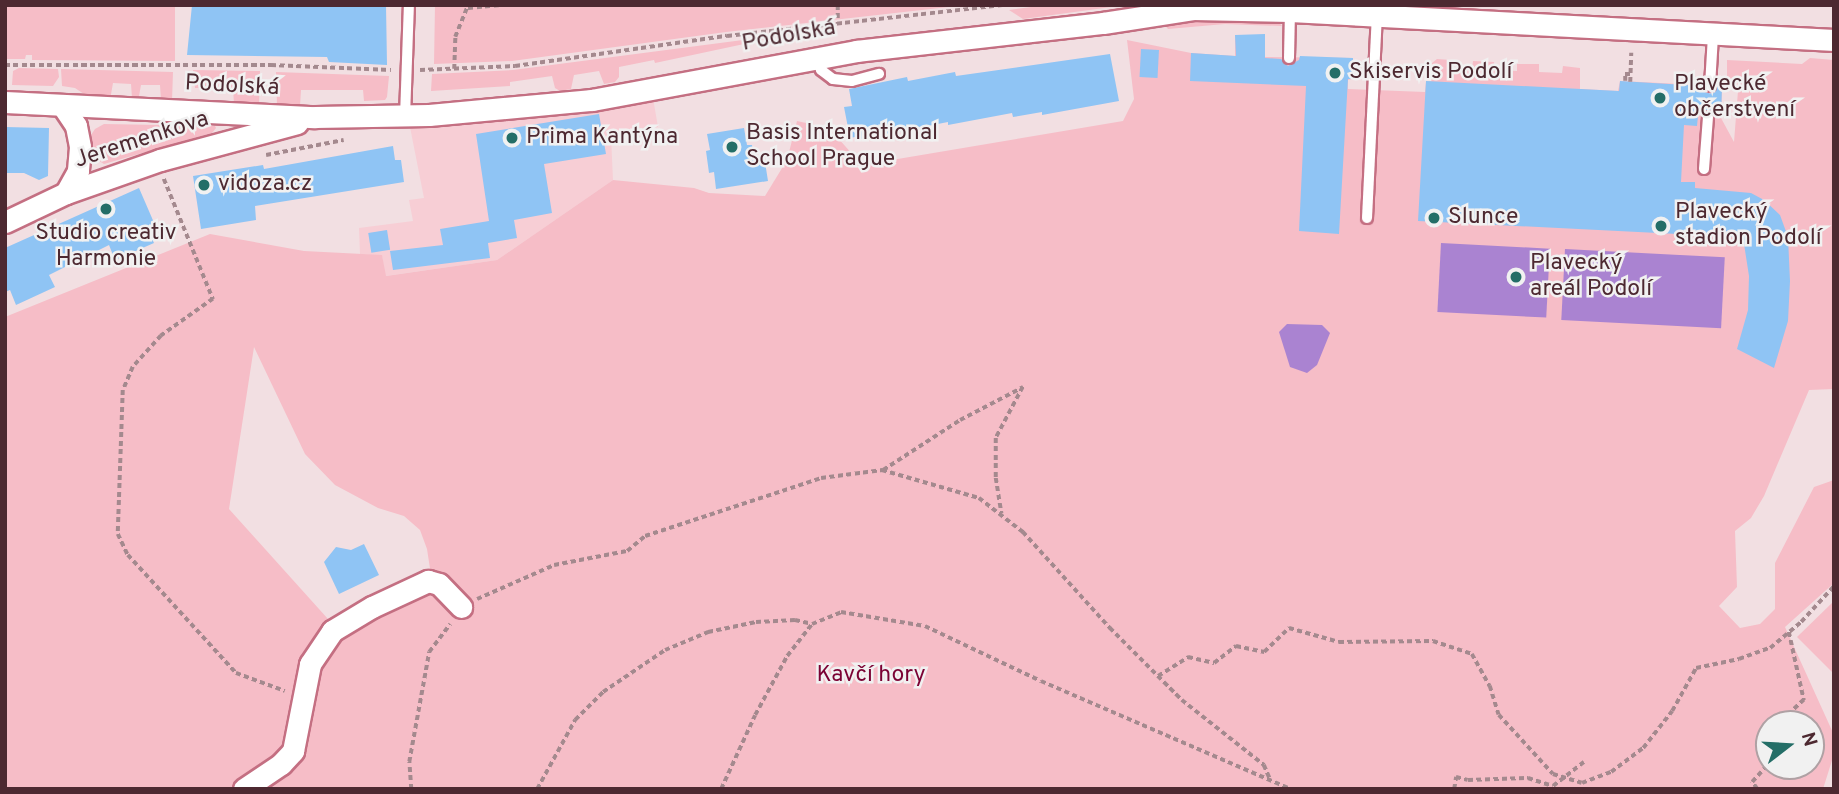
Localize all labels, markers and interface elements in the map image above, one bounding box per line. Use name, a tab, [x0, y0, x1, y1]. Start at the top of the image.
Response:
street label: Podolská	[740, 15, 838, 59]
place label: Skiservis Podolí	[1349, 59, 1512, 87]
marker: Skiservis Podolí	[1327, 65, 1343, 81]
street label: Podolská	[184, 71, 280, 103]
place label: Plavecké občerstvení	[1674, 71, 1795, 125]
marker: Plavecké občerstvení	[1652, 90, 1668, 106]
street label: Jeremenkova	[72, 106, 212, 176]
place label: Basis International School Prague	[746, 120, 938, 174]
place label: Prima Kantýna	[526, 124, 678, 152]
marker: Prima Kantýna	[504, 130, 520, 146]
marker: Basis International School Prague	[724, 139, 740, 155]
place label: vidoza.cz	[218, 171, 312, 199]
marker: vidoza.cz	[196, 177, 212, 193]
place label: Plavecký stadion Podolí	[1675, 199, 1822, 253]
marker: Studio creativ Harmonie	[98, 201, 114, 217]
place label: Slunce	[1448, 204, 1518, 232]
marker: Slunce	[1426, 210, 1442, 226]
marker: Plavecký stadion Podolí	[1653, 218, 1669, 234]
place label: Studio creativ Harmonie	[35, 220, 177, 274]
place label: Plavecký areál Podolí	[1530, 250, 1652, 304]
marker: Plavecký areál Podolí	[1508, 269, 1524, 285]
park label: Kavčí hory	[816, 662, 926, 690]
north arrow	[1755, 710, 1825, 780]
text: N	[1795, 729, 1822, 749]

